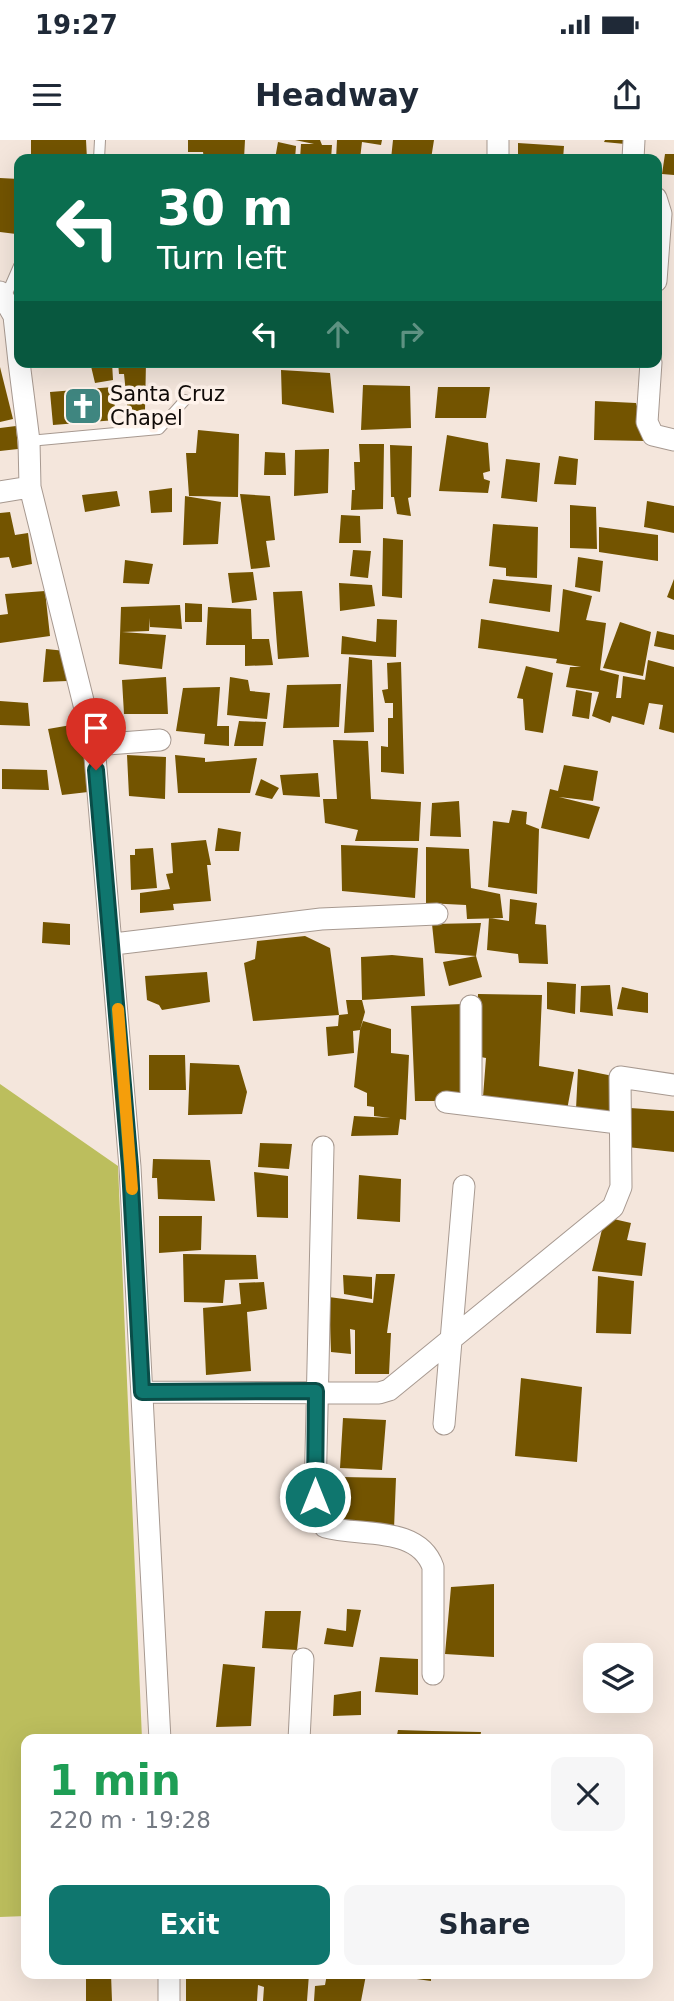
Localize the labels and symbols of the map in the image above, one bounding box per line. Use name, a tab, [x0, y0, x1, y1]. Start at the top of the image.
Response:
place label: Santa Cruz Chapel	[110, 382, 225, 430]
church icon: Santa Cruz Chapel	[62, 385, 104, 427]
pin	[66, 698, 126, 770]
position arrow	[278, 1460, 352, 1534]

